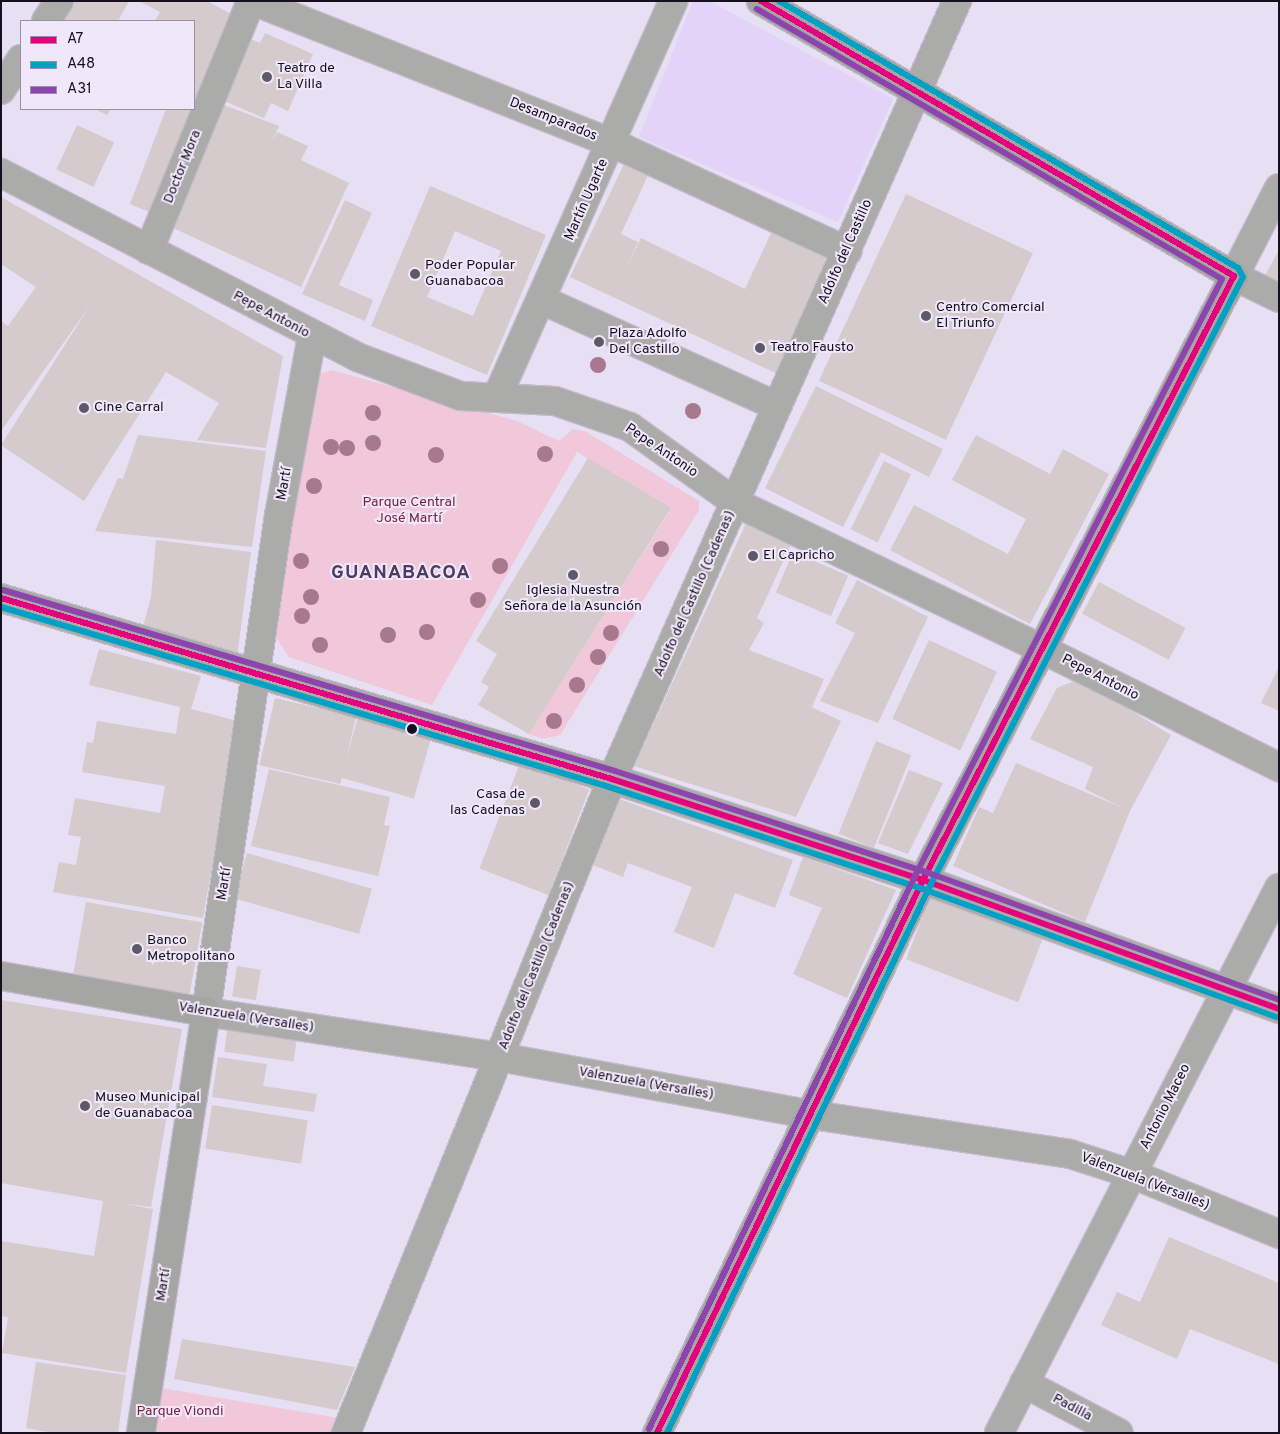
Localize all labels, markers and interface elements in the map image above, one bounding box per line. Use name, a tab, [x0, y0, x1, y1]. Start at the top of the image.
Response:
legend	[20, 20, 195, 110]
text: A7	[67, 30, 83, 49]
text: A48	[67, 55, 95, 74]
place label: Teatro de La Villa	[277, 61, 335, 94]
marker: Teatro de La Villa	[261, 71, 273, 83]
text: A31	[67, 80, 92, 99]
street label: Desamparados	[507, 95, 599, 145]
street label: Doctor Mora	[161, 128, 205, 206]
street label: Martín Ugarte	[562, 157, 612, 243]
street label: Adolfo del Castillo	[815, 197, 877, 307]
place label: Poder Popular Guanabacoa	[425, 258, 515, 290]
marker: Poder Popular Guanabacoa	[409, 268, 421, 280]
street label: Pepe Antonio	[230, 288, 312, 342]
place label: Centro Comercial El Triunfo	[936, 300, 1045, 332]
marker: Centro Comercial El Triunfo	[920, 310, 932, 322]
place label: Plaza Adolfo Del Castillo	[609, 326, 687, 358]
marker: Plaza Adolfo Del Castillo	[593, 336, 605, 348]
place label: Teatro Fausto	[770, 340, 854, 356]
marker: Teatro Fausto	[754, 342, 766, 354]
place label: Cine Carral	[94, 400, 164, 416]
marker: Cine Carral	[78, 402, 90, 414]
street label: Pepe Antonio	[621, 420, 701, 482]
street label: Martí	[274, 466, 296, 502]
park label: Parque Central José Martí	[362, 495, 456, 528]
street label: Adolfo del Castillo (Cadenas)	[651, 508, 739, 680]
place label: El Capricho	[763, 548, 835, 564]
marker: El Capricho	[747, 550, 759, 562]
district label: GUANABACOA	[330, 563, 472, 585]
marker: Iglesia Nuestra Señora de la Asunción	[567, 569, 579, 581]
place label: Iglesia Nuestra Señora de la Asunción	[504, 583, 642, 616]
street label: Pepe Antonio	[1058, 651, 1142, 705]
unlabelled marker	[407, 724, 417, 734]
place label: Casa de las Cadenas	[450, 787, 525, 820]
marker: Casa de las Cadenas	[529, 797, 541, 809]
street label: Martí	[214, 866, 236, 902]
street label: Adolfo del Castillo (Cadenas)	[495, 879, 579, 1053]
place label: Banco Metropolitano	[147, 933, 235, 966]
marker: Banco Metropolitano	[131, 943, 143, 955]
street label: Valenzuela (Versalles)	[177, 999, 315, 1037]
street label: Antonio Maceo	[1137, 1061, 1195, 1153]
street label: Valenzuela (Versalles)	[577, 1064, 715, 1104]
place label: Museo Municipal de Guanabacoa	[95, 1090, 200, 1122]
marker: Museo Municipal de Guanabacoa	[79, 1100, 91, 1112]
street label: Valenzuela (Versalles)	[1078, 1150, 1212, 1214]
street label: Martí	[153, 1267, 175, 1303]
street label: Padilla	[1049, 1391, 1095, 1425]
park label: Parque Viondi	[136, 1404, 224, 1420]

